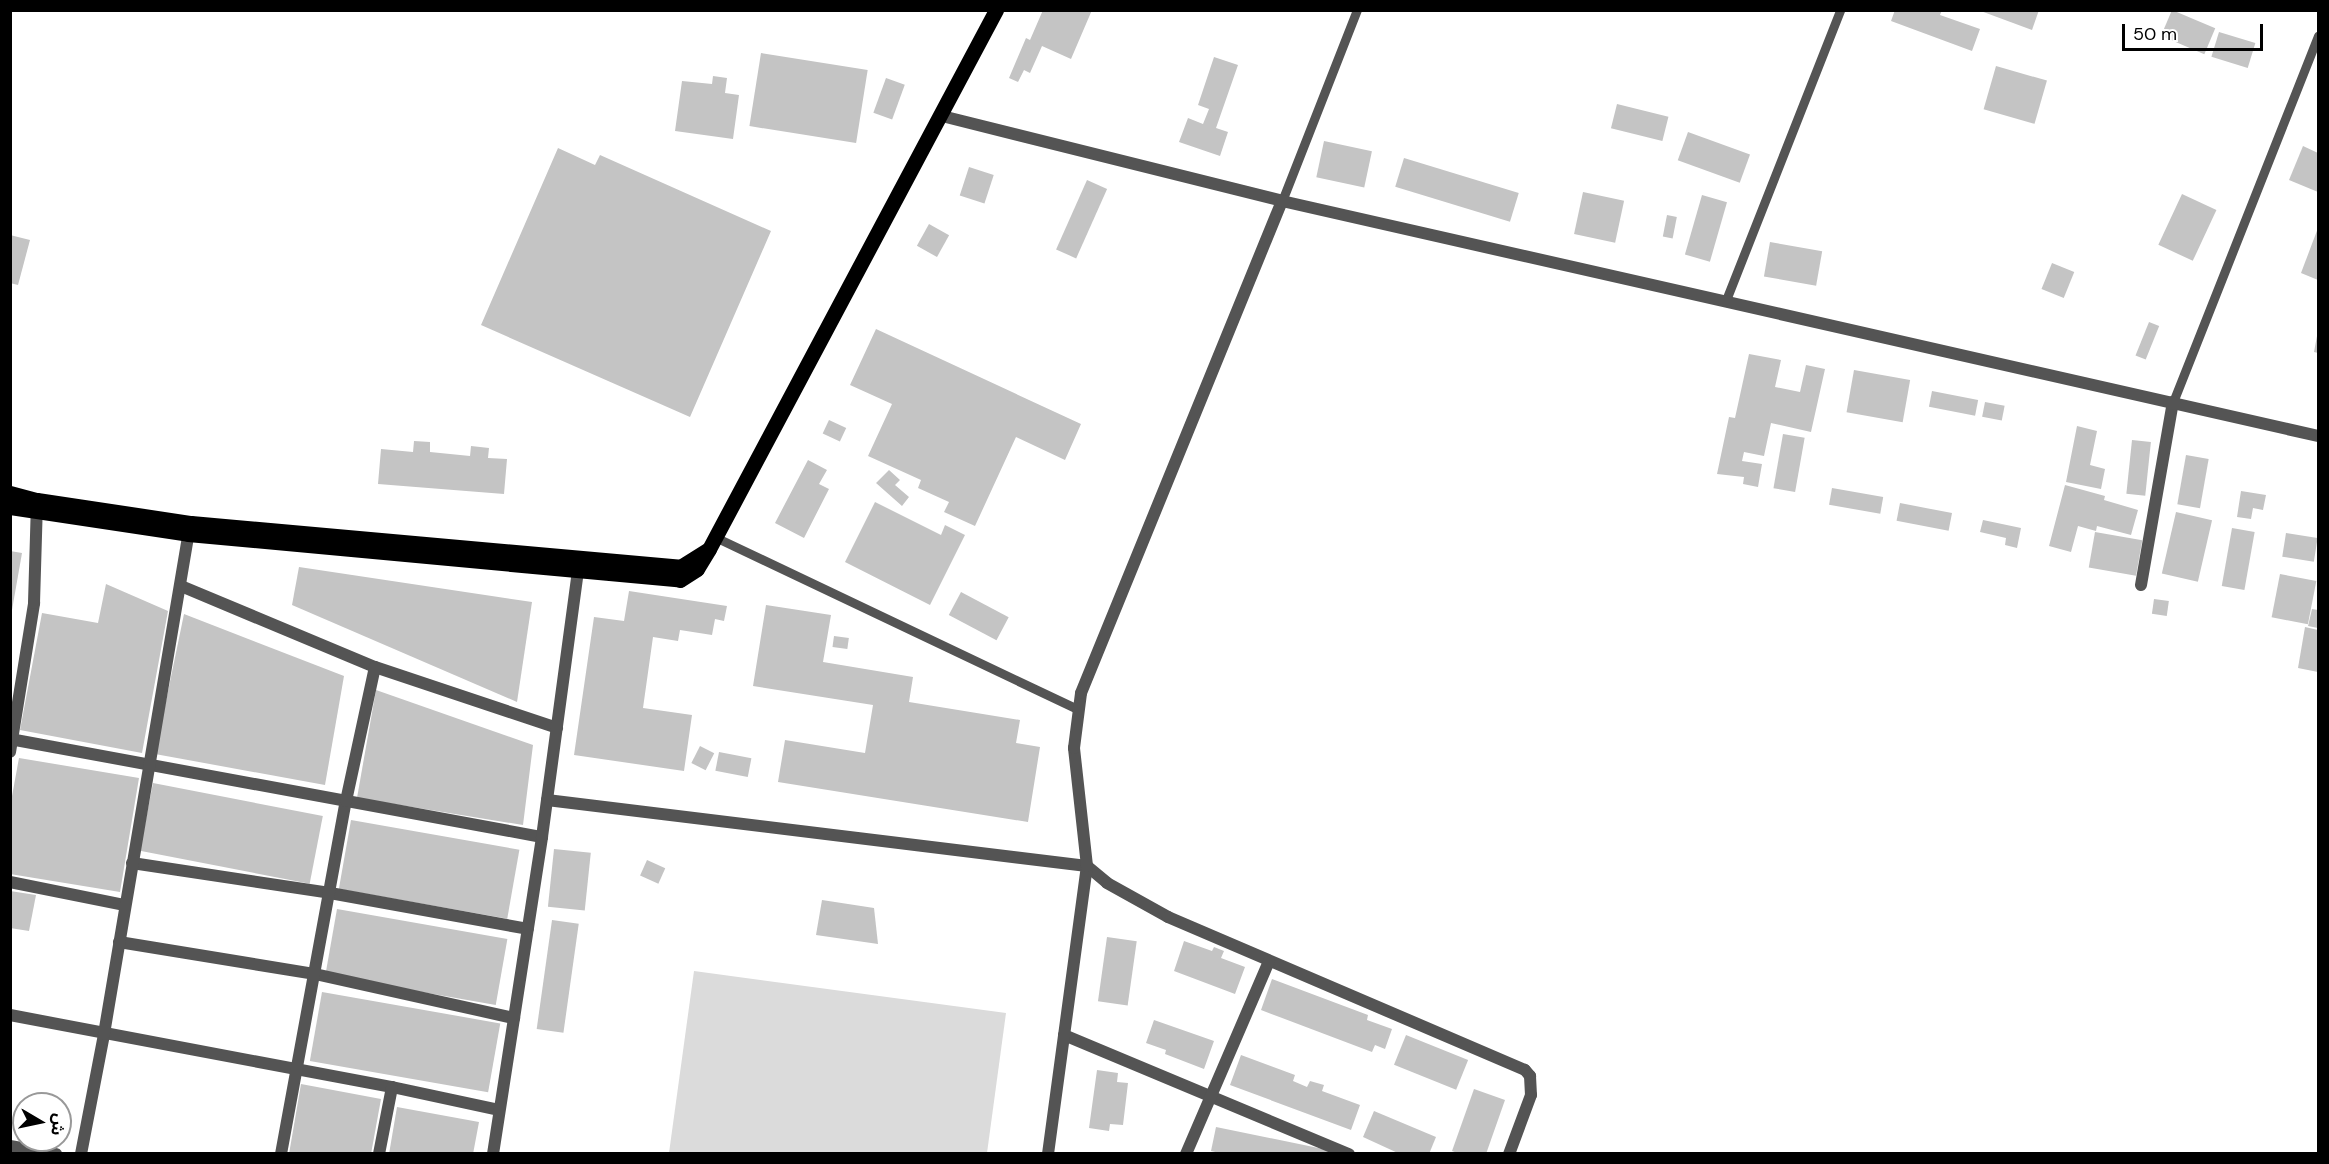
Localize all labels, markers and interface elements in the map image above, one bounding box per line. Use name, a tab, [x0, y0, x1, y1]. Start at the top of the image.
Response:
scale bar	[2125, 12, 2266, 50]
text: 50 m	[2133, 22, 2177, 46]
north arrow	[12, 1092, 72, 1152]
text: ش	[46, 1112, 70, 1137]

